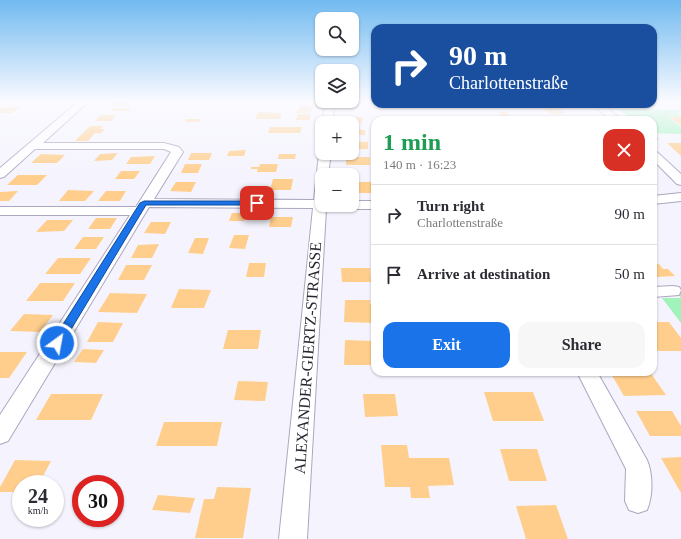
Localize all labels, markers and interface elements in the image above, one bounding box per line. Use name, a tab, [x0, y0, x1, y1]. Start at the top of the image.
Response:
map controls	[315, 12, 359, 212]
button: search	[315, 12, 359, 56]
icon: right	[383, 40, 435, 92]
text: 90 m	[449, 40, 507, 71]
button: layers	[315, 64, 359, 108]
text: Charlottenstraße	[449, 73, 568, 93]
button: +	[315, 116, 359, 160]
text: 1 min	[383, 129, 441, 155]
button: close	[603, 129, 645, 171]
text: 140 m · 16:23	[383, 157, 456, 172]
button: −	[315, 168, 359, 212]
pin	[240, 186, 274, 220]
icon: arrive	[246, 192, 268, 214]
text: Turn right	[417, 198, 484, 214]
icon: right	[383, 204, 405, 226]
text: 90 m	[615, 206, 645, 222]
text: Charlottenstraße	[417, 215, 503, 230]
street label: ALEXANDER-GIERTZ-STRASSE	[291, 241, 324, 475]
icon: arrive	[383, 264, 405, 286]
text: Arrive at destination	[417, 266, 550, 282]
text: 50 m	[615, 266, 645, 282]
position arrow	[36, 322, 78, 364]
button: Exit	[383, 322, 510, 368]
button: Share	[518, 322, 645, 368]
speed limit sign: 30	[72, 475, 124, 527]
text: 24	[28, 485, 48, 507]
text: km/h	[28, 505, 48, 516]

